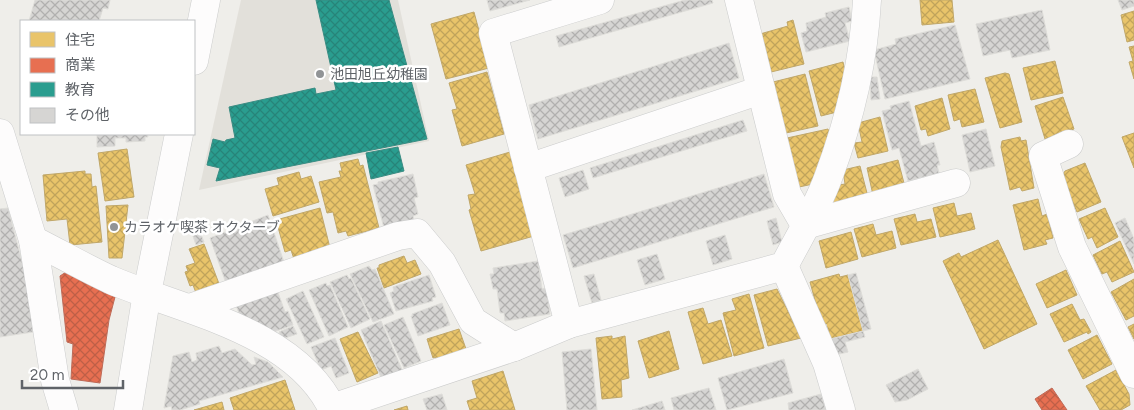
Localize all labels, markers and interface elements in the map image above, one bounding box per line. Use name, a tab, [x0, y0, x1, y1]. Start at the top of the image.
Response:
legend	[20, 20, 195, 135]
text: 住宅	[65, 31, 95, 49]
text: 商業	[65, 56, 95, 74]
place label: 池田旭丘幼稚園	[330, 66, 428, 83]
marker: 池田旭丘幼稚園	[314, 68, 326, 80]
text: 教育	[65, 81, 95, 99]
text: その他	[65, 106, 110, 124]
place label: カラオケ喫茶 オクターブ	[124, 219, 280, 236]
marker: カラオケ喫茶 オクターブ	[108, 221, 120, 233]
scale bar	[22, 358, 124, 390]
text: 20 m	[30, 366, 64, 384]

